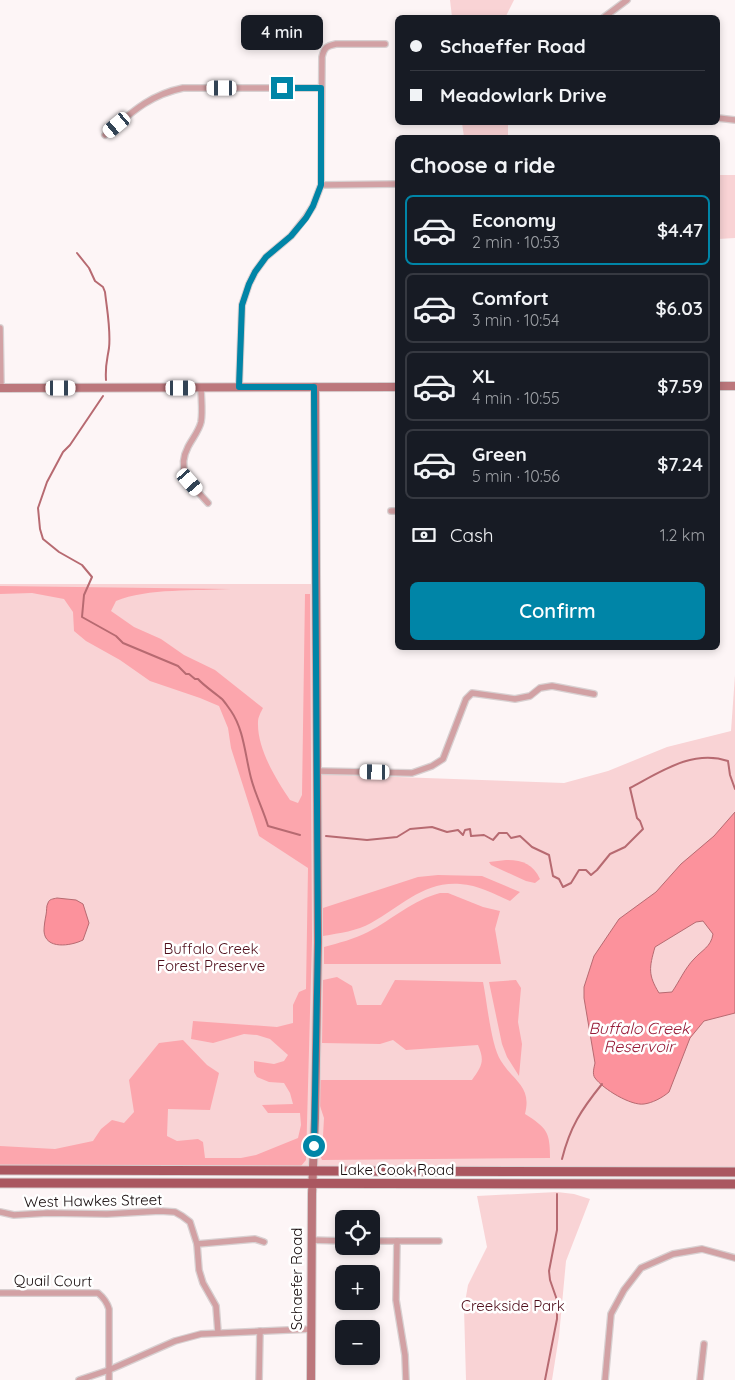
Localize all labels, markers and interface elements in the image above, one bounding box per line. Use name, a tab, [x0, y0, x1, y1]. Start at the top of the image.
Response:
callout: 4 min	[241, 16, 323, 51]
text: 4 min	[261, 22, 303, 42]
text: Schaeffer Road	[440, 34, 586, 58]
route end	[271, 77, 293, 99]
car	[207, 81, 237, 96]
text: Meadowlark Drive	[440, 83, 607, 107]
car	[100, 110, 133, 140]
text: Choose a ride	[410, 151, 555, 179]
icon: car	[412, 208, 457, 253]
text: Economy	[472, 208, 556, 232]
text: $4.47	[657, 218, 703, 242]
text: 2 min · 10:53	[472, 232, 560, 252]
icon: car	[412, 286, 457, 331]
text: Comfort	[472, 286, 549, 310]
text: $6.03	[655, 296, 703, 320]
text: 3 min · 10:54	[472, 310, 559, 330]
icon: car	[412, 364, 457, 409]
text: XL	[472, 364, 495, 388]
text: $7.59	[657, 374, 703, 398]
car	[46, 381, 76, 396]
car	[166, 381, 196, 396]
text: 4 min · 10:55	[472, 388, 560, 408]
icon: car	[412, 442, 457, 487]
text: Green	[472, 442, 527, 466]
text: $7.24	[657, 452, 703, 476]
car	[174, 466, 205, 498]
text: 5 min · 10:56	[472, 466, 560, 486]
icon: cash	[410, 521, 438, 549]
text: Cash	[450, 523, 494, 547]
text: 1.2 km	[660, 525, 705, 545]
button: Confirm	[410, 582, 705, 640]
car	[359, 764, 390, 780]
park label: Buffalo Creek Forest Preserve	[157, 939, 265, 975]
water label: Buffalo Creek Reservoir	[588, 1018, 691, 1056]
route start	[303, 1135, 325, 1157]
street label: Lake Cook Road	[340, 1160, 454, 1179]
street label: West Hawkes Street	[24, 1190, 162, 1211]
map controls	[335, 1210, 380, 1365]
button: locate	[335, 1210, 380, 1255]
street label: Schaefer Road	[287, 1228, 306, 1330]
button: +	[335, 1265, 380, 1310]
street label: Quail Court	[14, 1270, 92, 1291]
park label: Creekside Park	[461, 1296, 565, 1315]
button: −	[335, 1320, 380, 1365]

